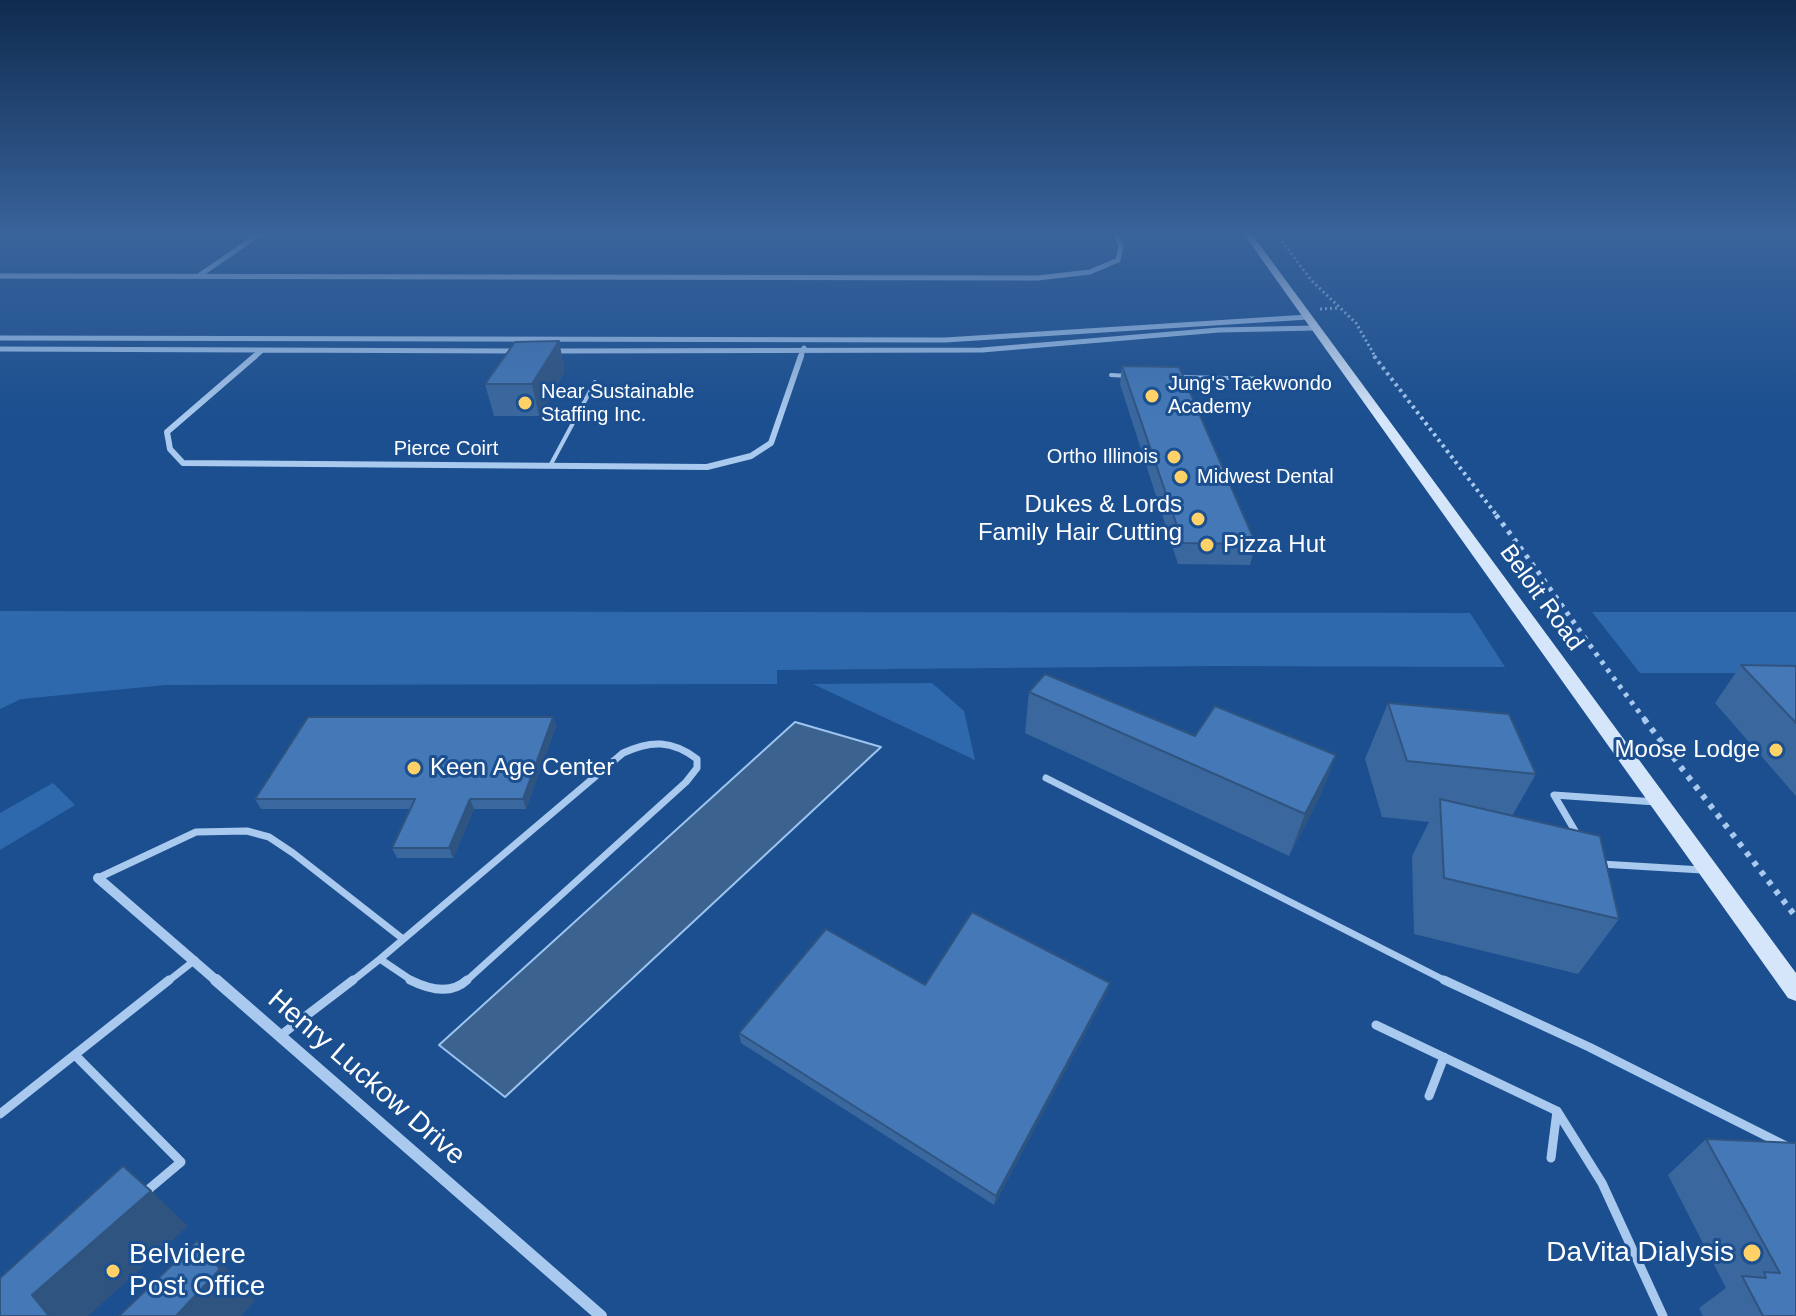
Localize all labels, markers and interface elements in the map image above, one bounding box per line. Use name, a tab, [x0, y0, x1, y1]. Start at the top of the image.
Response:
place label: Jung's Taekwondo Academy	[1168, 372, 1332, 419]
place label: Near Sustainable Staffing Inc.	[541, 380, 694, 427]
marker: Jung's Taekwondo Academy	[1143, 387, 1161, 405]
marker: Near Sustainable Staffing Inc.	[516, 394, 534, 412]
street label: Pierce Coirt	[394, 437, 498, 461]
place label: Ortho Illinois	[1047, 445, 1158, 469]
marker: Ortho Illinois	[1165, 448, 1183, 466]
place label: Midwest Dental	[1197, 465, 1334, 489]
marker: Midwest Dental	[1172, 468, 1190, 486]
place label: Dukes & Lords Family Hair Cutting	[978, 491, 1182, 547]
marker: Dukes & Lords Family Hair Cutting	[1189, 510, 1207, 528]
place label: Pizza Hut	[1223, 531, 1326, 559]
marker: Pizza Hut	[1198, 536, 1216, 554]
street label: Beloit Road	[1493, 539, 1589, 657]
place label: Moose Lodge	[1615, 736, 1760, 764]
marker: Moose Lodge	[1767, 741, 1785, 759]
place label: Keen Age Center	[430, 754, 614, 782]
marker: Keen Age Center	[405, 759, 423, 777]
street label: Henry Luckow Drive	[260, 983, 472, 1173]
place label: DaVita Dialysis	[1546, 1236, 1734, 1270]
place label: Belvidere Post Office	[129, 1238, 265, 1304]
marker: DaVita Dialysis	[1741, 1242, 1763, 1264]
marker: Belvidere Post Office	[104, 1262, 122, 1280]

